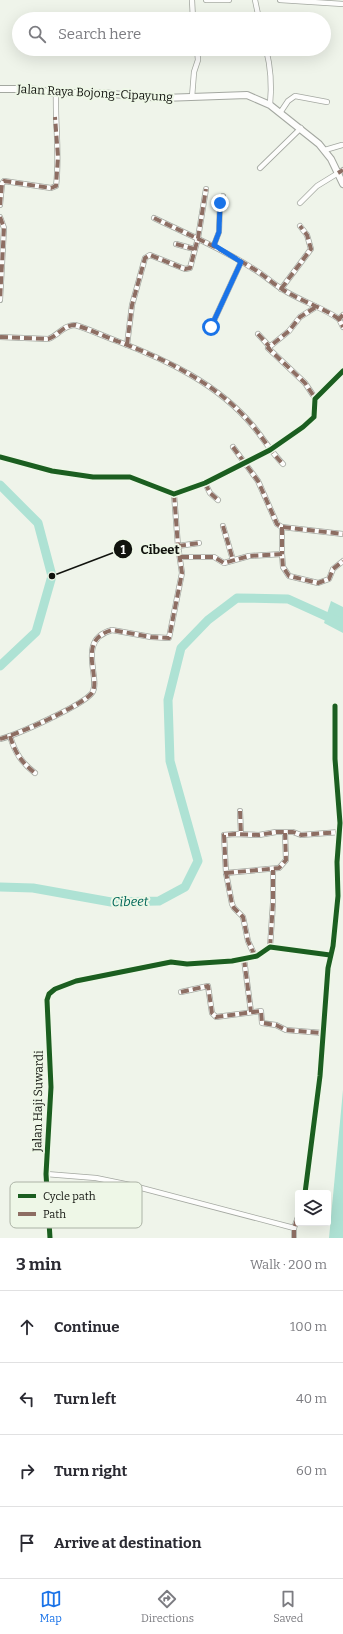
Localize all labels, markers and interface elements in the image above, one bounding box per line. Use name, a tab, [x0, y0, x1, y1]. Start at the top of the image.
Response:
search box	[12, 12, 331, 56]
icon: search	[26, 23, 48, 45]
text: Search here	[58, 25, 141, 43]
street label: Jalan Raya Bojong-Cipayung	[16, 82, 174, 104]
route end	[211, 194, 229, 212]
route start	[202, 318, 220, 336]
callout: Cibeet	[113, 537, 188, 562]
text: Cibeet	[140, 542, 180, 557]
text: 1	[120, 543, 126, 557]
water label: Cibeet	[112, 894, 149, 909]
street label: Jalan Haji Suwardi	[30, 1050, 46, 1153]
legend	[10, 1182, 142, 1228]
text: Cycle path	[43, 1190, 96, 1203]
map controls	[295, 1190, 331, 1226]
button: layers	[295, 1190, 331, 1226]
text: Path	[43, 1208, 66, 1221]
text: 3 min	[16, 1254, 61, 1275]
text: Walk · 200 m	[250, 1257, 327, 1272]
icon: ahead	[16, 1316, 38, 1338]
text: Continue	[54, 1318, 120, 1336]
text: 100 m	[290, 1319, 327, 1334]
icon: left	[16, 1388, 38, 1410]
text: Turn left	[54, 1390, 116, 1408]
text: 40 m	[296, 1391, 327, 1406]
icon: right	[16, 1460, 38, 1482]
text: Turn right	[54, 1462, 127, 1480]
text: 60 m	[296, 1463, 327, 1478]
icon: arrive	[16, 1532, 38, 1554]
text: Arrive at destination	[54, 1534, 201, 1552]
tab: Map	[40, 1588, 62, 1625]
tab: Directions	[141, 1588, 194, 1625]
tab: Saved	[273, 1588, 303, 1625]

